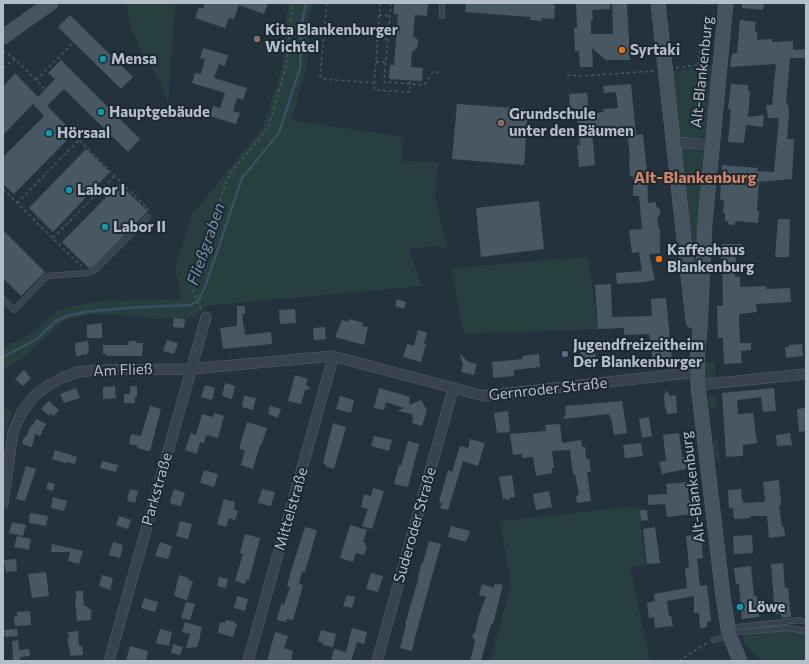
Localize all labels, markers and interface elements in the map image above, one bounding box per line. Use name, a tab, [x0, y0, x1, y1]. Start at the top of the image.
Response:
street label: Alt-Blankenburg	[687, 15, 717, 129]
place label: Kita Blankenburger Wichtel	[265, 21, 398, 56]
marker: Kita Blankenburger Wichtel	[252, 34, 262, 44]
place label: Syrtaki	[630, 41, 680, 59]
marker: Syrtaki	[617, 45, 627, 55]
place label: Mensa	[111, 50, 157, 68]
marker: Mensa	[98, 54, 108, 64]
place label: Hauptgebäude	[109, 103, 210, 121]
place label: Grundschule unter den Bäumen	[509, 105, 634, 140]
marker: Hauptgebäude	[96, 107, 106, 117]
marker: Grundschule unter den Bäumen	[496, 118, 506, 128]
place label: Hörsaal	[57, 124, 110, 142]
marker: Hörsaal	[44, 128, 54, 138]
district label: Alt-Blankenburg	[634, 168, 756, 188]
place label: Labor I	[77, 181, 125, 199]
marker: Labor I	[64, 185, 74, 195]
water label: Fließgraben	[183, 200, 229, 288]
place label: Labor II	[113, 218, 166, 236]
marker: Labor II	[100, 222, 110, 232]
place label: Kaffeehaus Blankenburg	[667, 241, 754, 276]
marker: Kaffeehaus Blankenburg	[654, 254, 664, 264]
place label: Jugendfreizeitheim Der Blankenburger	[573, 336, 704, 371]
marker: Jugendfreizeitheim Der Blankenburger	[560, 349, 570, 359]
street label: Am Fließ	[93, 360, 153, 380]
street label: Gernroder Straße	[488, 374, 608, 404]
street label: Alt-Blankenburg	[677, 430, 709, 544]
street label: Parkstraße	[138, 450, 176, 528]
street label: Mittelstraße	[271, 465, 311, 553]
street label: Suderoder Straße	[390, 465, 440, 585]
place label: Löwe	[748, 598, 785, 616]
marker: Löwe	[735, 602, 745, 612]

